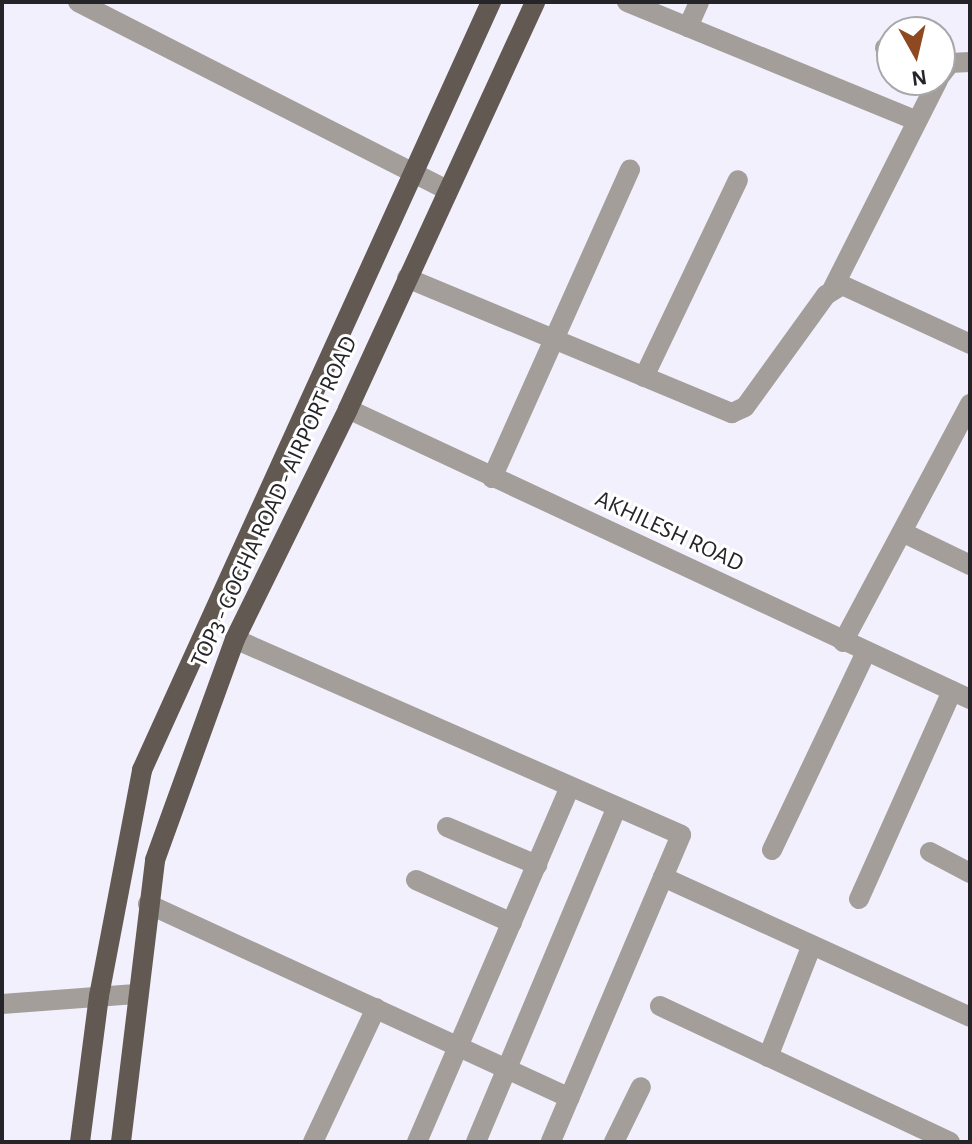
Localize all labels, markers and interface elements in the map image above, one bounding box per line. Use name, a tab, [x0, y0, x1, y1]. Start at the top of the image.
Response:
north arrow	[876, 16, 956, 96]
text: N	[910, 66, 928, 90]
street label: TOP3 - GOGHA ROAD - AIRPORT ROAD	[186, 332, 364, 672]
street label: AKHILESH ROAD	[590, 485, 748, 579]

